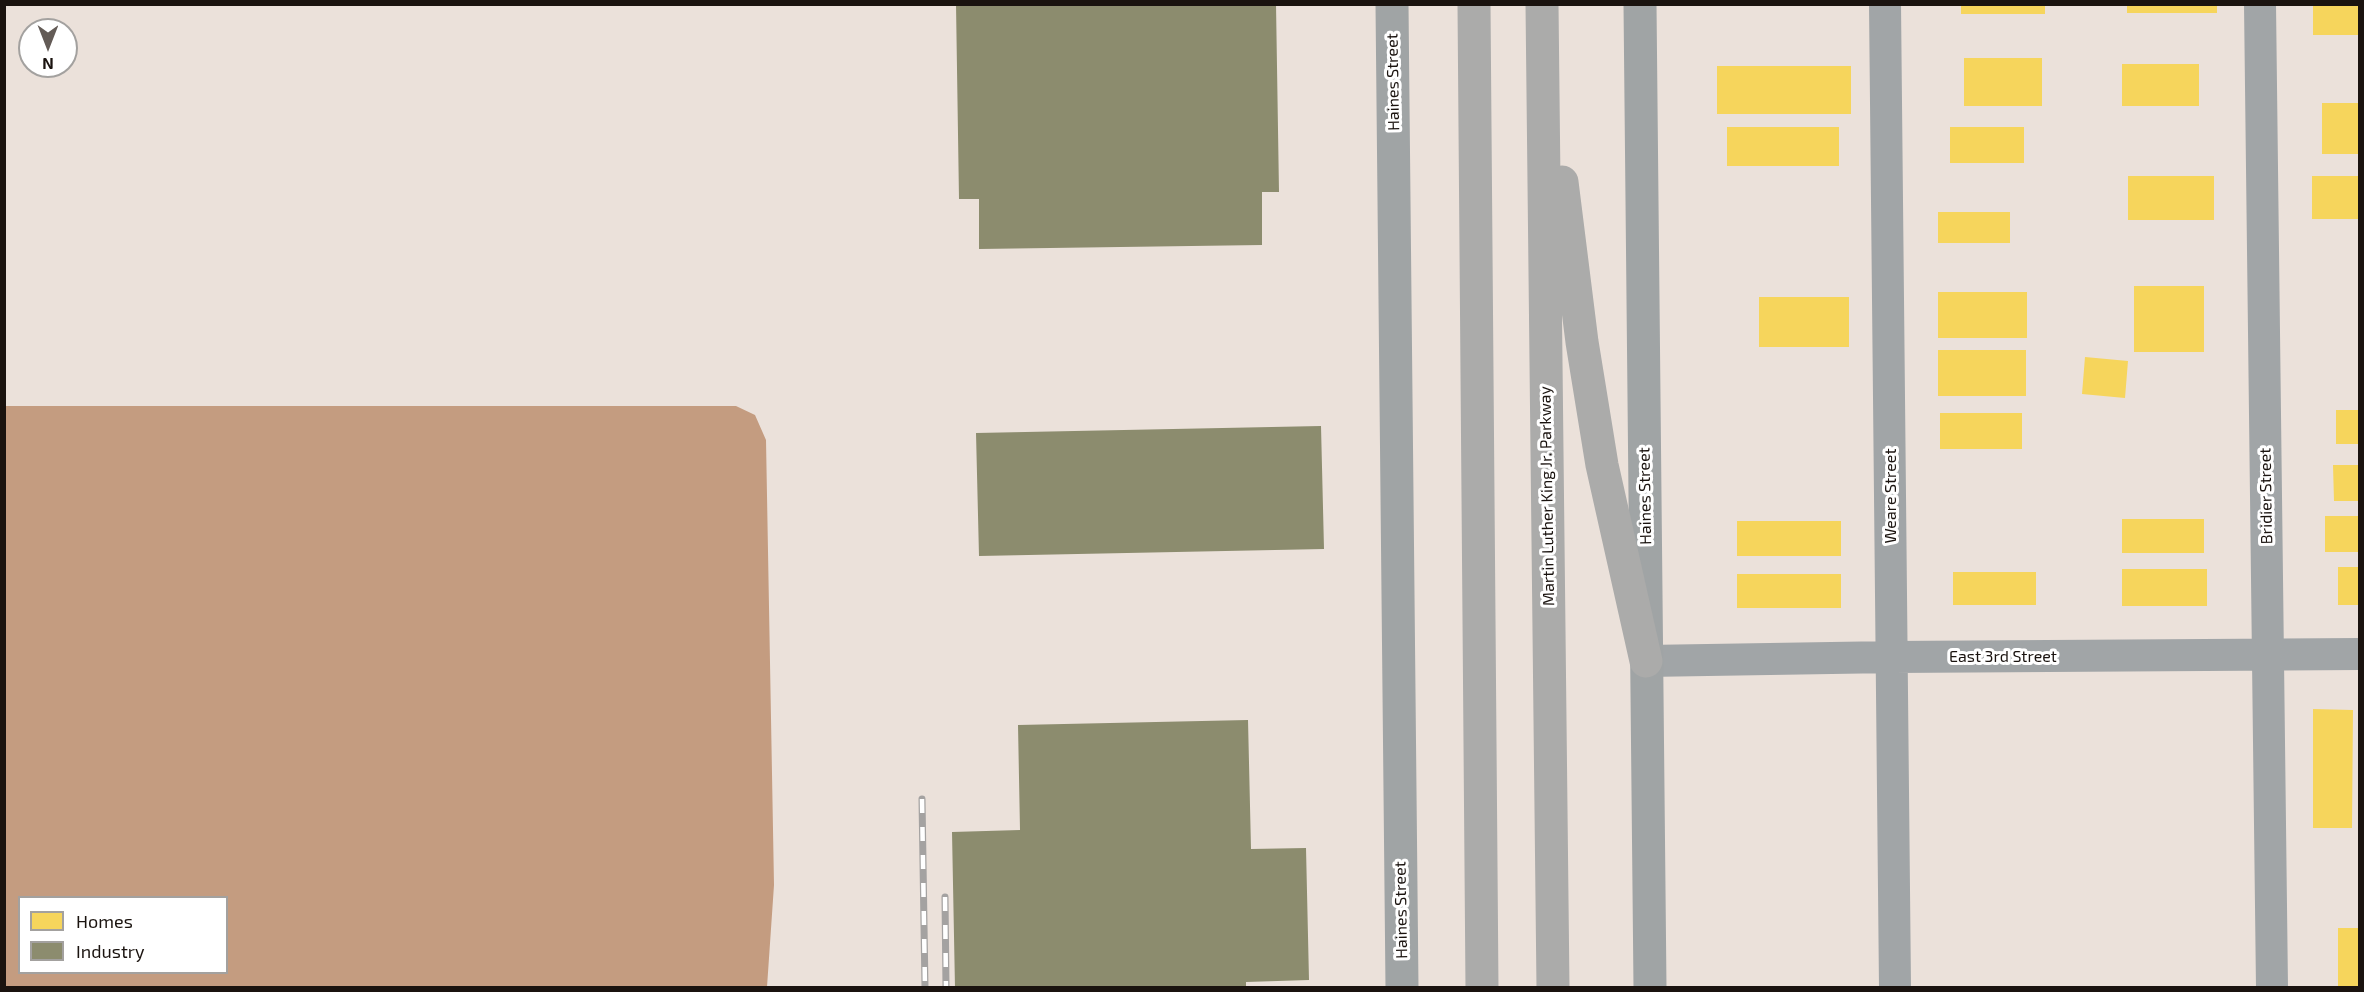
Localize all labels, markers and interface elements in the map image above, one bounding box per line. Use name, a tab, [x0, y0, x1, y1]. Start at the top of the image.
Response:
north arrow	[18, 18, 78, 78]
street label: Haines Street	[1383, 33, 1403, 131]
text: N	[42, 55, 54, 74]
street label: Martin Luther King Jr. Parkway	[1535, 386, 1559, 606]
street label: Haines Street	[1635, 447, 1655, 545]
street label: Weare Street	[1881, 448, 1901, 544]
street label: Bridier Street	[2256, 448, 2276, 544]
street label: East 3rd Street	[1949, 647, 2057, 667]
street label: Haines Street	[1391, 861, 1411, 959]
legend	[18, 896, 228, 974]
text: Homes	[76, 910, 133, 932]
text: Industry	[76, 940, 145, 962]

